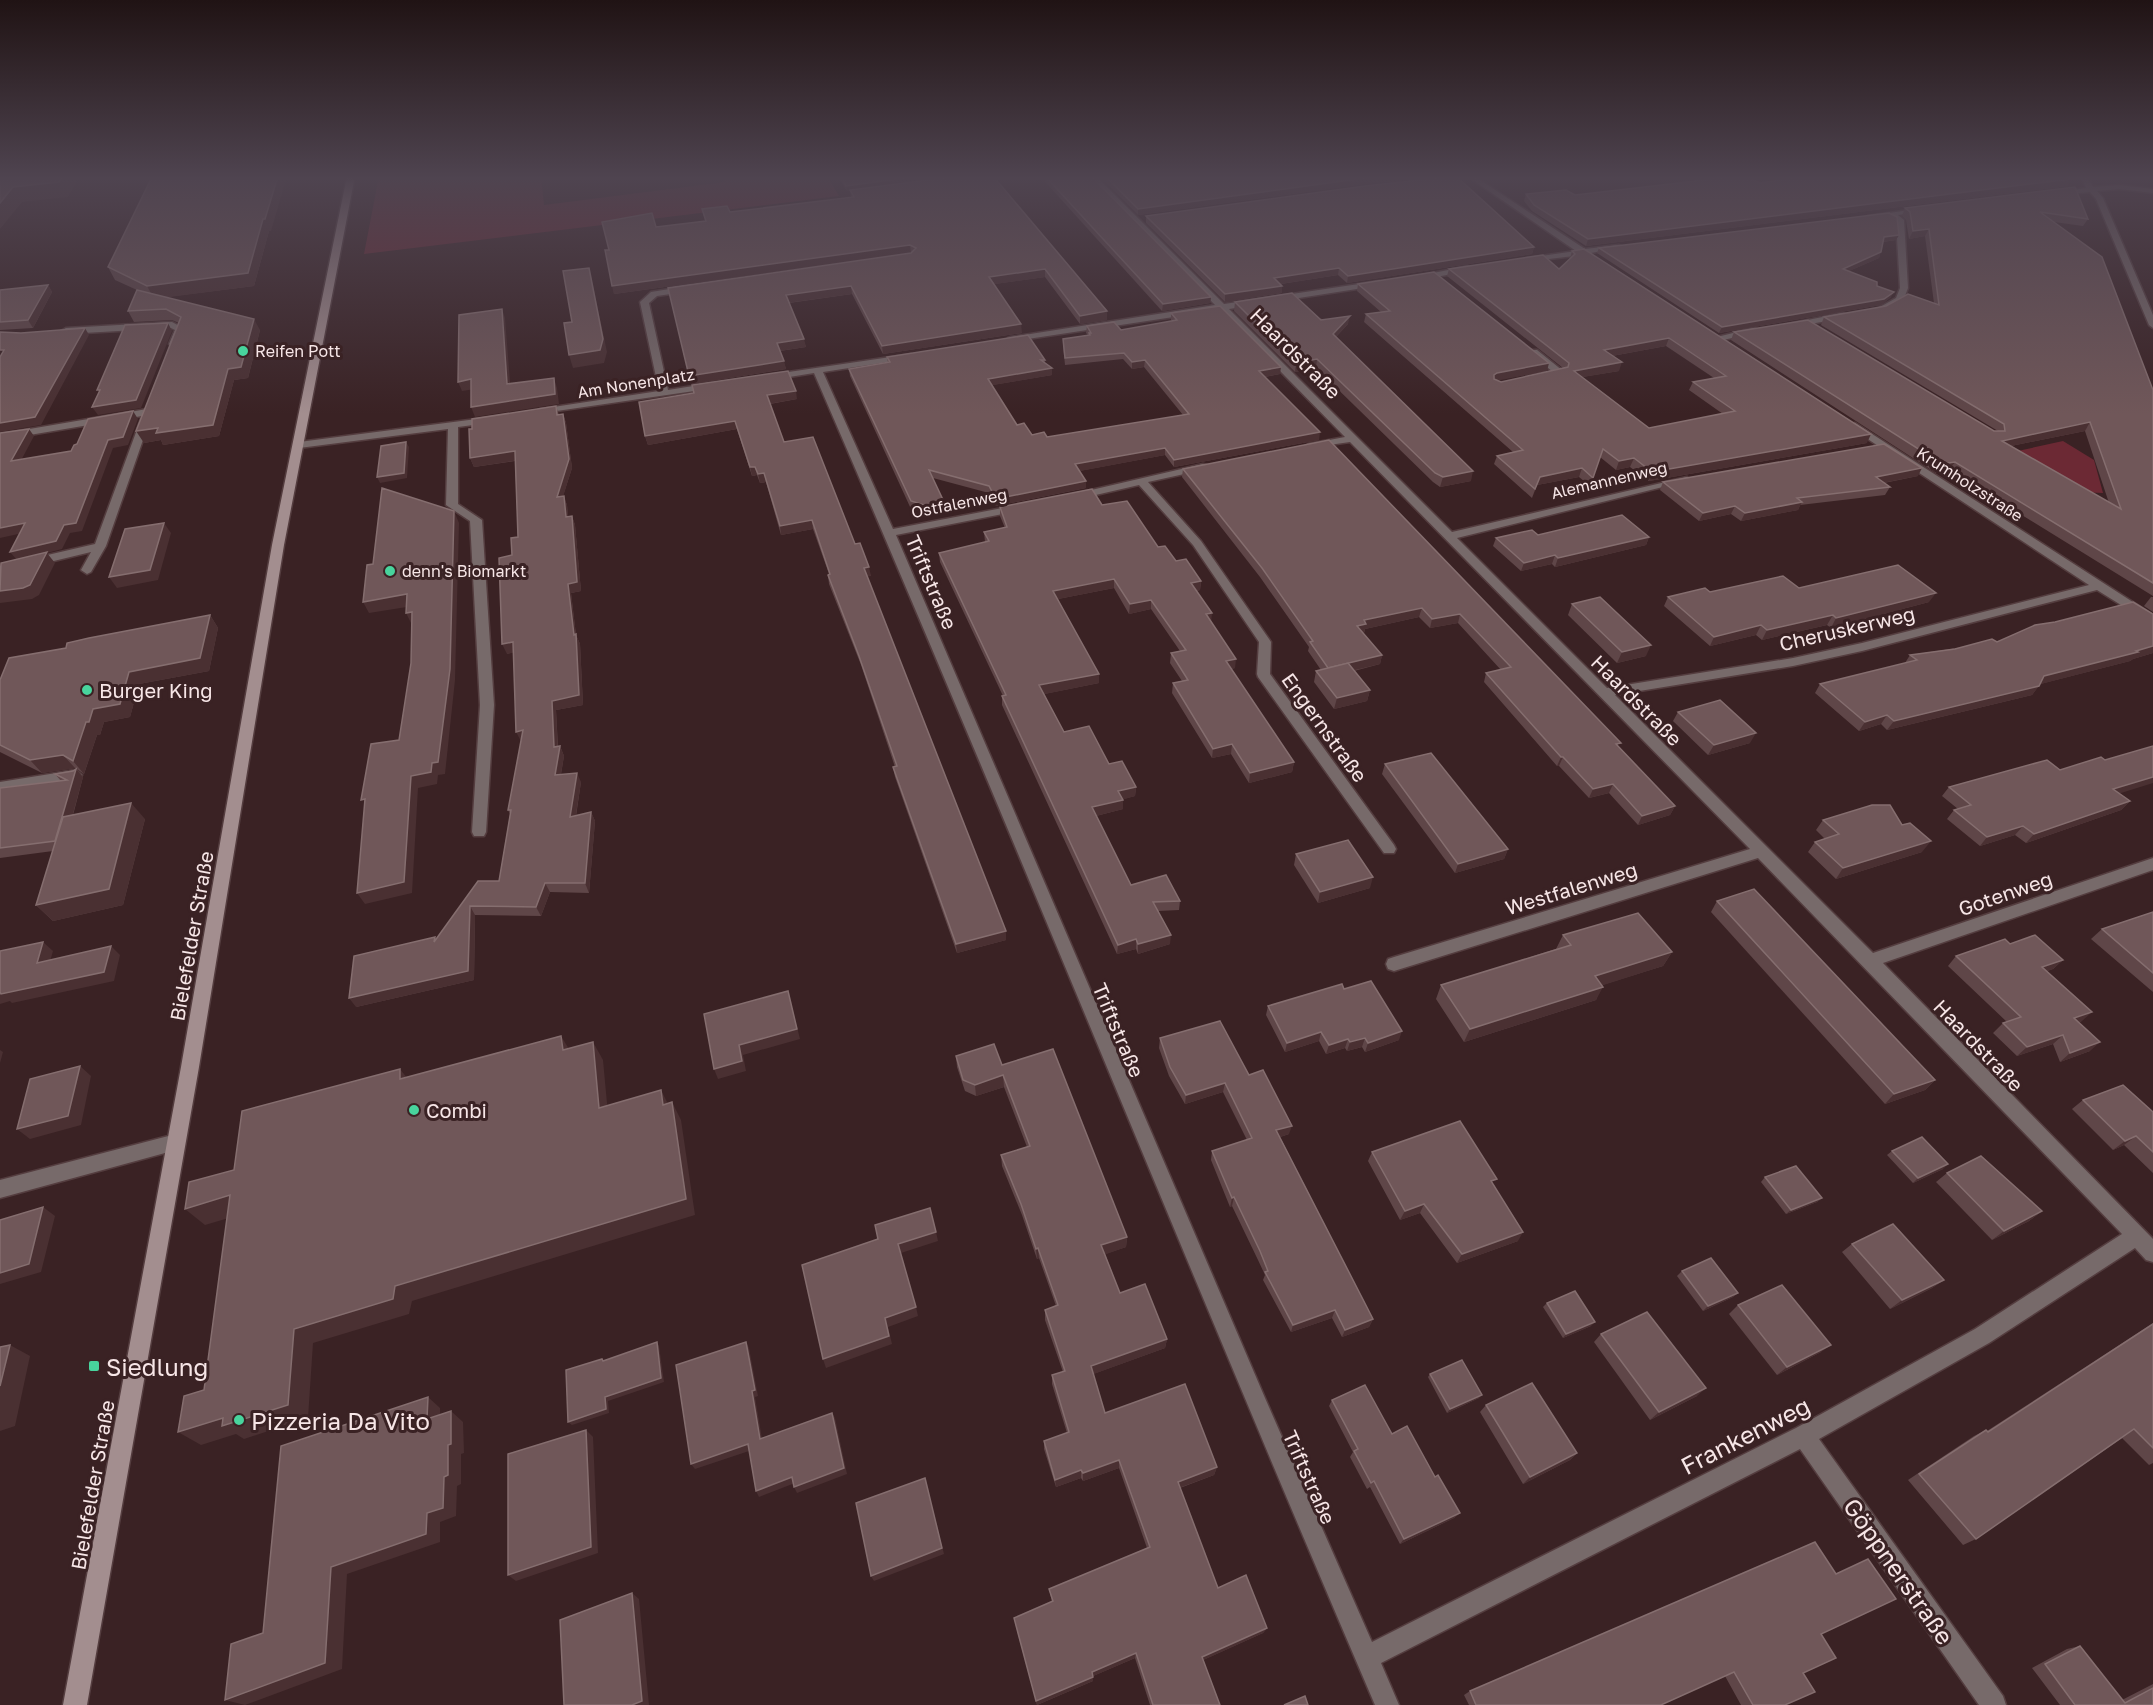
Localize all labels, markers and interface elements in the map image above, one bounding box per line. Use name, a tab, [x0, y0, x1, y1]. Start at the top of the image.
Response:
street label: Haardstraße	[1246, 303, 1346, 403]
place label: Reifen Pott	[255, 341, 341, 361]
marker: Reifen Pott	[236, 344, 250, 358]
street label: Am Nonenplatz	[576, 364, 696, 402]
street label: Krumholzstraße	[1913, 442, 2027, 526]
street label: Alemannenweg	[1549, 457, 1669, 503]
street label: Ostfalenweg	[909, 484, 1009, 522]
street label: Triftstraße	[901, 531, 963, 633]
place label: denn's Biomarkt	[402, 561, 526, 581]
marker: denn's Biomarkt	[383, 564, 397, 578]
street label: Cheruskerweg	[1777, 601, 1917, 655]
street label: Haardstraße	[1587, 650, 1687, 750]
street label: Engernstraße	[1277, 668, 1373, 786]
place label: Burger King	[99, 678, 213, 702]
marker: Burger King	[80, 683, 94, 697]
street label: Bielefelder Straße	[164, 849, 218, 1023]
street label: Westfalenweg	[1502, 857, 1640, 919]
street label: Gotenweg	[1955, 866, 2055, 920]
street label: Triftstraße	[1088, 979, 1150, 1081]
street label: Haardstraße	[1929, 994, 2029, 1096]
place label: Combi	[426, 1098, 487, 1122]
marker: Combi	[407, 1103, 421, 1117]
place label: Siedlung	[106, 1352, 208, 1381]
marker: Siedlung	[87, 1359, 101, 1373]
street label: Frankenweg	[1676, 1390, 1814, 1480]
street label: Bielefelder Straße	[65, 1398, 119, 1572]
place label: Pizzeria Da Vito	[251, 1406, 430, 1435]
marker: Pizzeria Da Vito	[232, 1413, 246, 1427]
street label: Triftstraße	[1279, 1426, 1341, 1528]
street label: Göppnerstraße	[1838, 1492, 1960, 1650]

